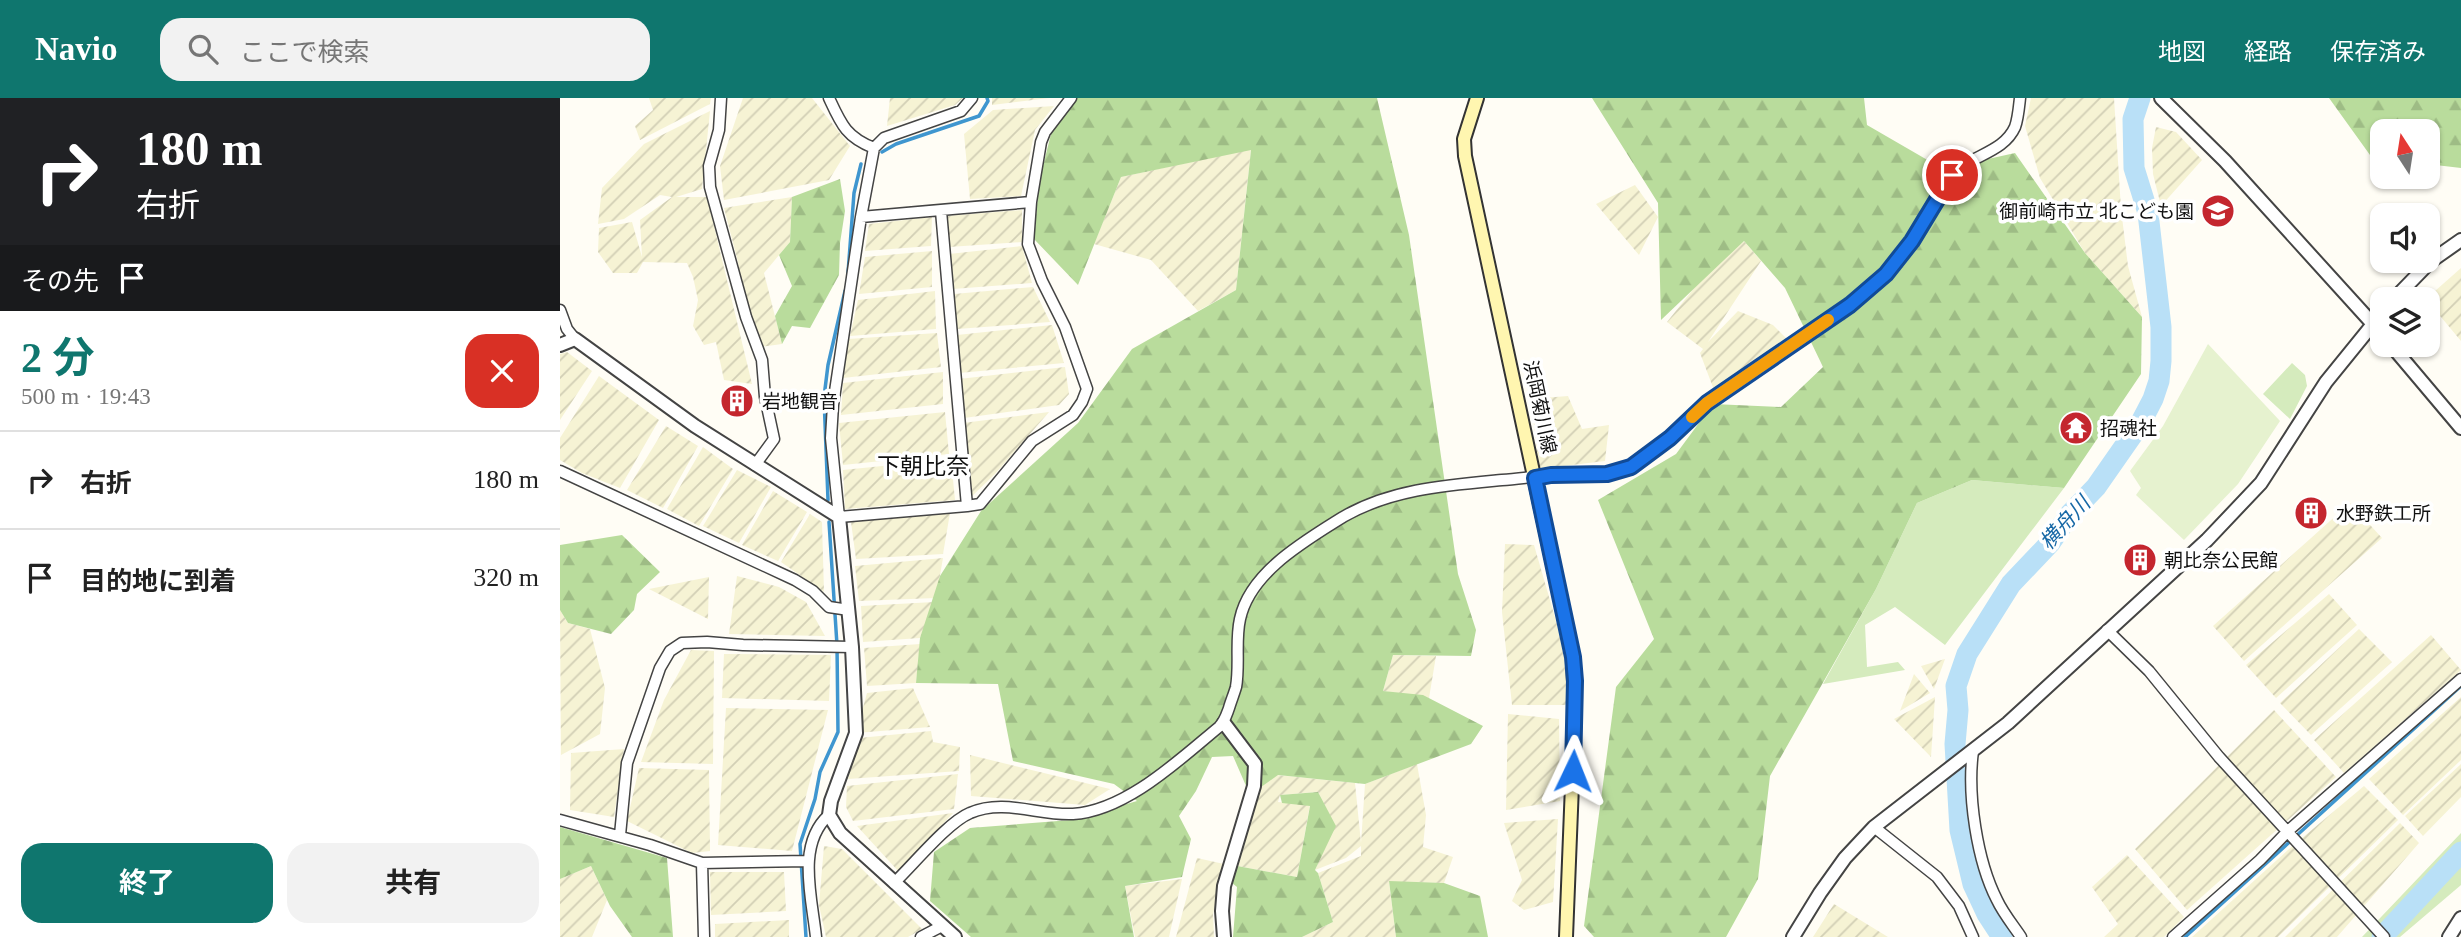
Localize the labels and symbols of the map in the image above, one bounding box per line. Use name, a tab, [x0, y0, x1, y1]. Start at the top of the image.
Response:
north arrow	[2370, 119, 2440, 189]
pin	[1922, 145, 1982, 205]
school or university icon: 御前崎市立 北こども園	[2199, 192, 2237, 230]
place label: 御前崎市立 北こども園	[1999, 201, 2194, 222]
street label: 浜岡菊川線	[1520, 358, 1560, 456]
building icon: 岩地観音	[718, 382, 756, 420]
place label: 岩地観音	[762, 391, 838, 412]
temple icon: 招魂社	[2057, 409, 2095, 447]
place label: 招魂社	[2100, 418, 2157, 439]
district label: 下朝比奈	[877, 454, 969, 479]
water label: 横舟川	[2035, 490, 2096, 554]
building icon: 水野鉄工所	[2292, 494, 2330, 532]
place label: 水野鉄工所	[2336, 503, 2431, 524]
building icon: 朝比奈公民館	[2121, 541, 2159, 579]
place label: 朝比奈公民館	[2164, 550, 2278, 571]
position arrow	[1536, 734, 1610, 808]

